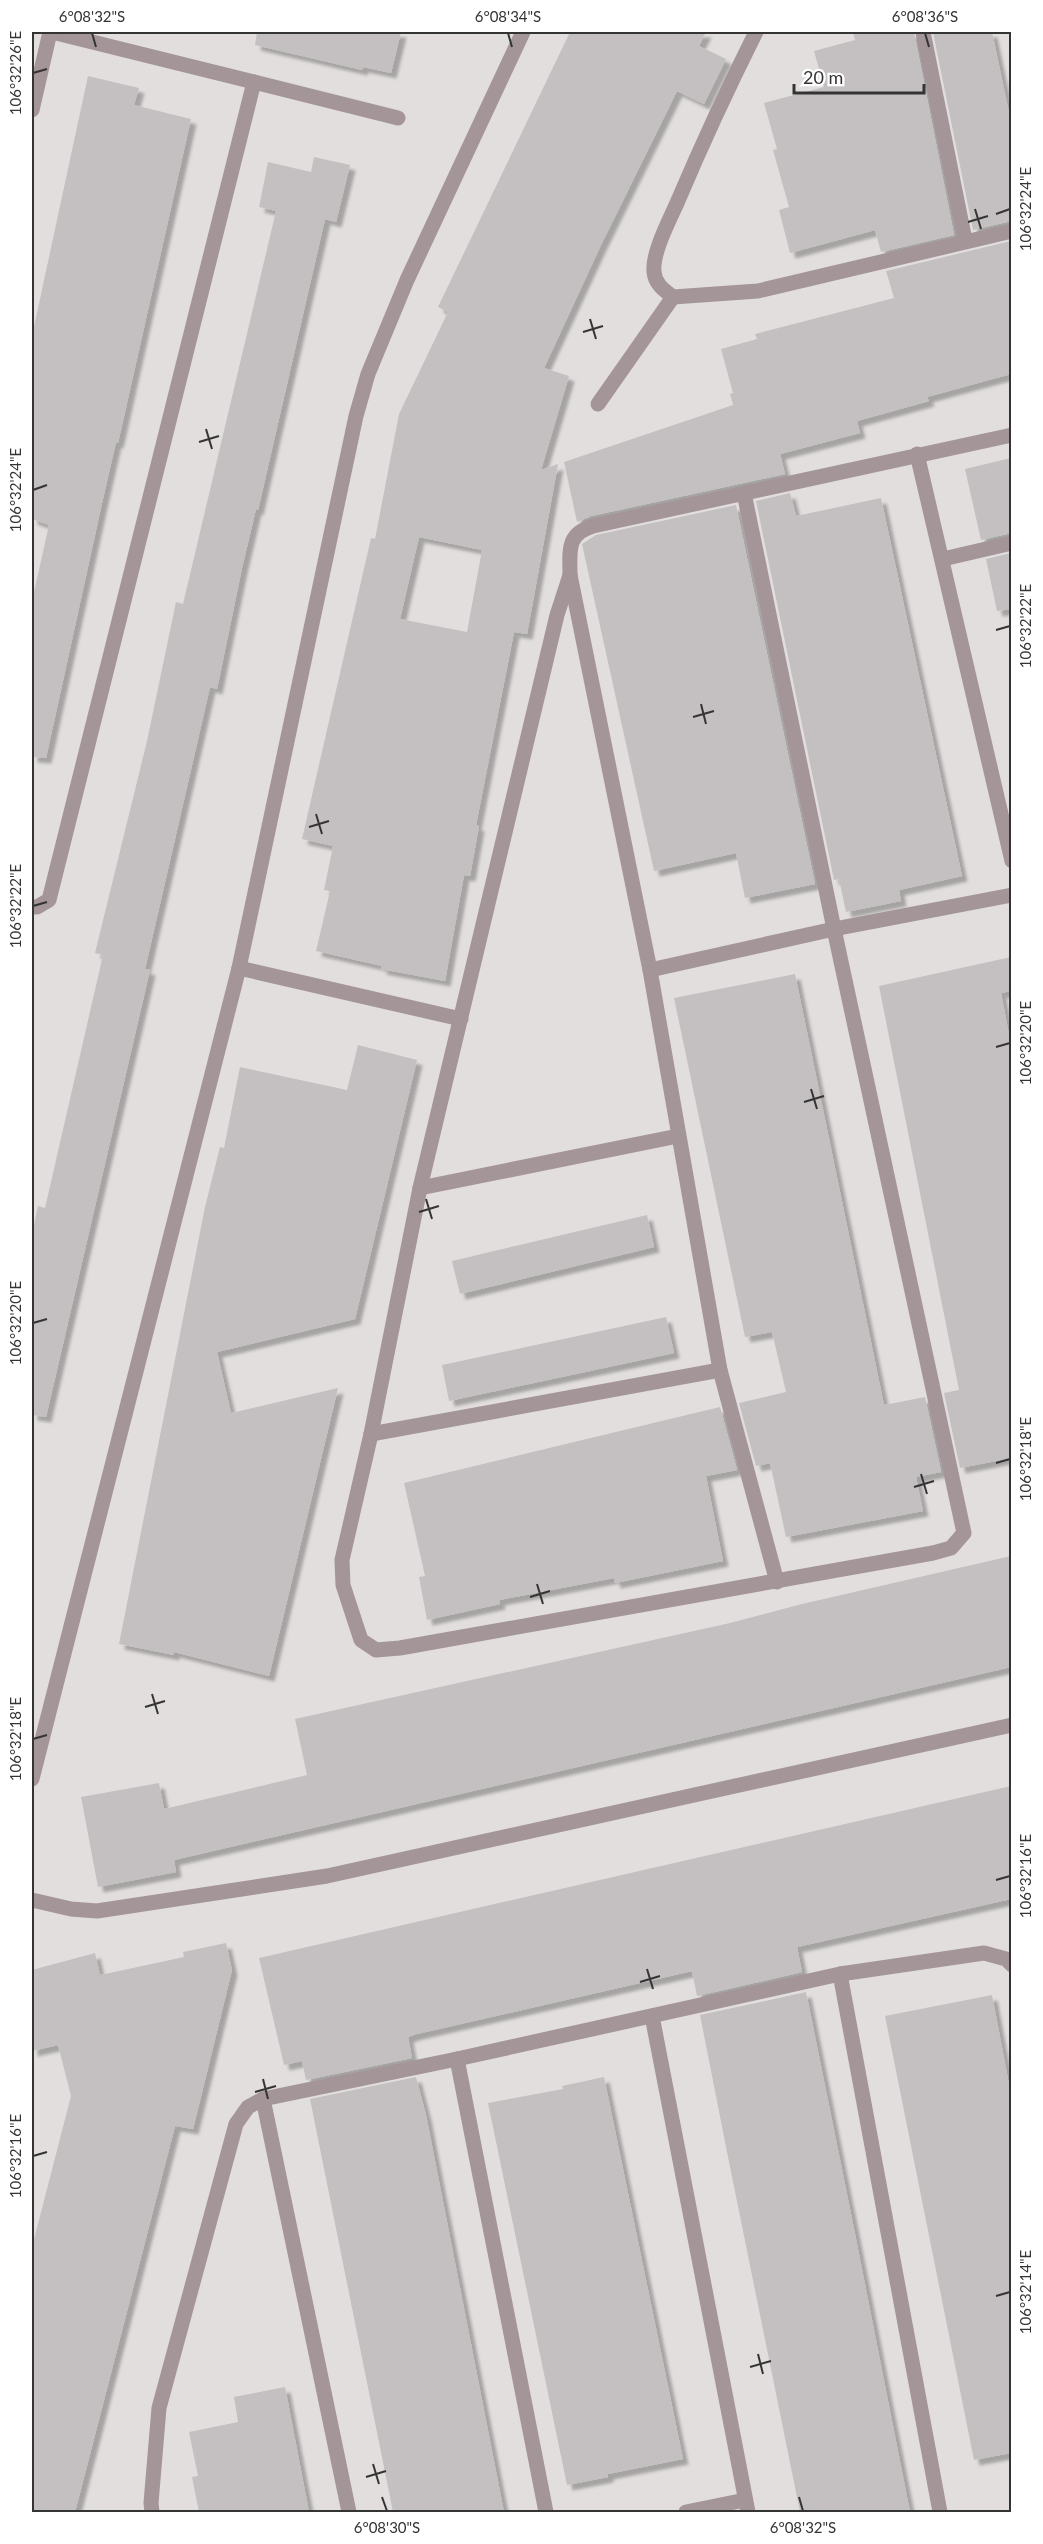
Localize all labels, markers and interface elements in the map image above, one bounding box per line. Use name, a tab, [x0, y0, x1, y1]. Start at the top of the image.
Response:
text: 6°08'32"S	[59, 7, 125, 25]
text: 6°08'34"S	[475, 7, 541, 25]
text: 6°08'36"S	[892, 7, 958, 25]
text: 106°32'26"E	[6, 31, 24, 115]
scale bar	[794, 57, 924, 95]
text: 20 m	[803, 66, 843, 88]
text: 106°32'24"E	[1016, 167, 1034, 251]
text: 106°32'24"E	[6, 448, 24, 532]
text: 106°32'22"E	[1016, 584, 1034, 668]
text: 106°32'22"E	[6, 864, 24, 948]
text: 106°32'20"E	[1016, 1001, 1034, 1085]
text: 106°32'20"E	[6, 1281, 24, 1365]
text: 106°32'18"E	[1016, 1417, 1034, 1501]
text: 106°32'18"E	[6, 1697, 24, 1781]
text: 106°32'16"E	[1016, 1834, 1034, 1918]
text: 106°32'16"E	[6, 2114, 24, 2198]
text: 106°32'14"E	[1016, 2250, 1034, 2334]
text: 6°08'30"S	[354, 2518, 420, 2536]
text: 6°08'32"S	[770, 2518, 836, 2536]

